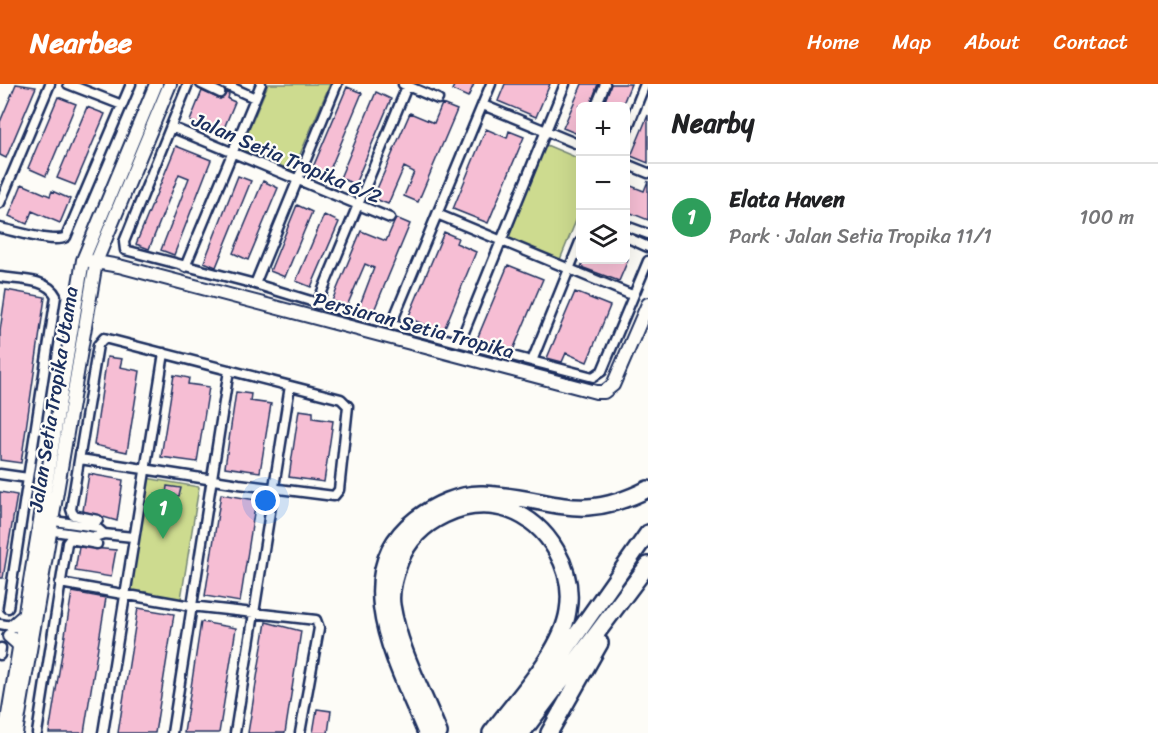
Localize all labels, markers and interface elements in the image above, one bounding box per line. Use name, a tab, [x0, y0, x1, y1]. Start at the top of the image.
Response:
text: Nearbee	[30, 18, 132, 67]
text: Home	[807, 23, 859, 61]
text: Map	[892, 23, 931, 61]
text: About	[964, 23, 1021, 61]
text: Contact	[1054, 23, 1128, 61]
text: Nearby	[672, 100, 754, 146]
street label: Jalan Setia Tropika 6/2	[186, 102, 388, 214]
map controls	[576, 102, 630, 264]
button: +	[576, 102, 630, 156]
button: −	[576, 156, 630, 210]
text: Elata Haven	[729, 180, 845, 219]
text: 1	[687, 200, 696, 235]
text: 100 m	[1080, 200, 1134, 235]
button: layers	[576, 210, 630, 264]
text: Park · Jalan Setia Tropika 11/1	[729, 219, 992, 254]
street label: Persiaran Setia Tropika	[310, 282, 518, 369]
street label: Jalan Setia Tropika Utama	[18, 284, 89, 515]
your location	[251, 486, 280, 515]
pin: 1	[144, 490, 182, 539]

